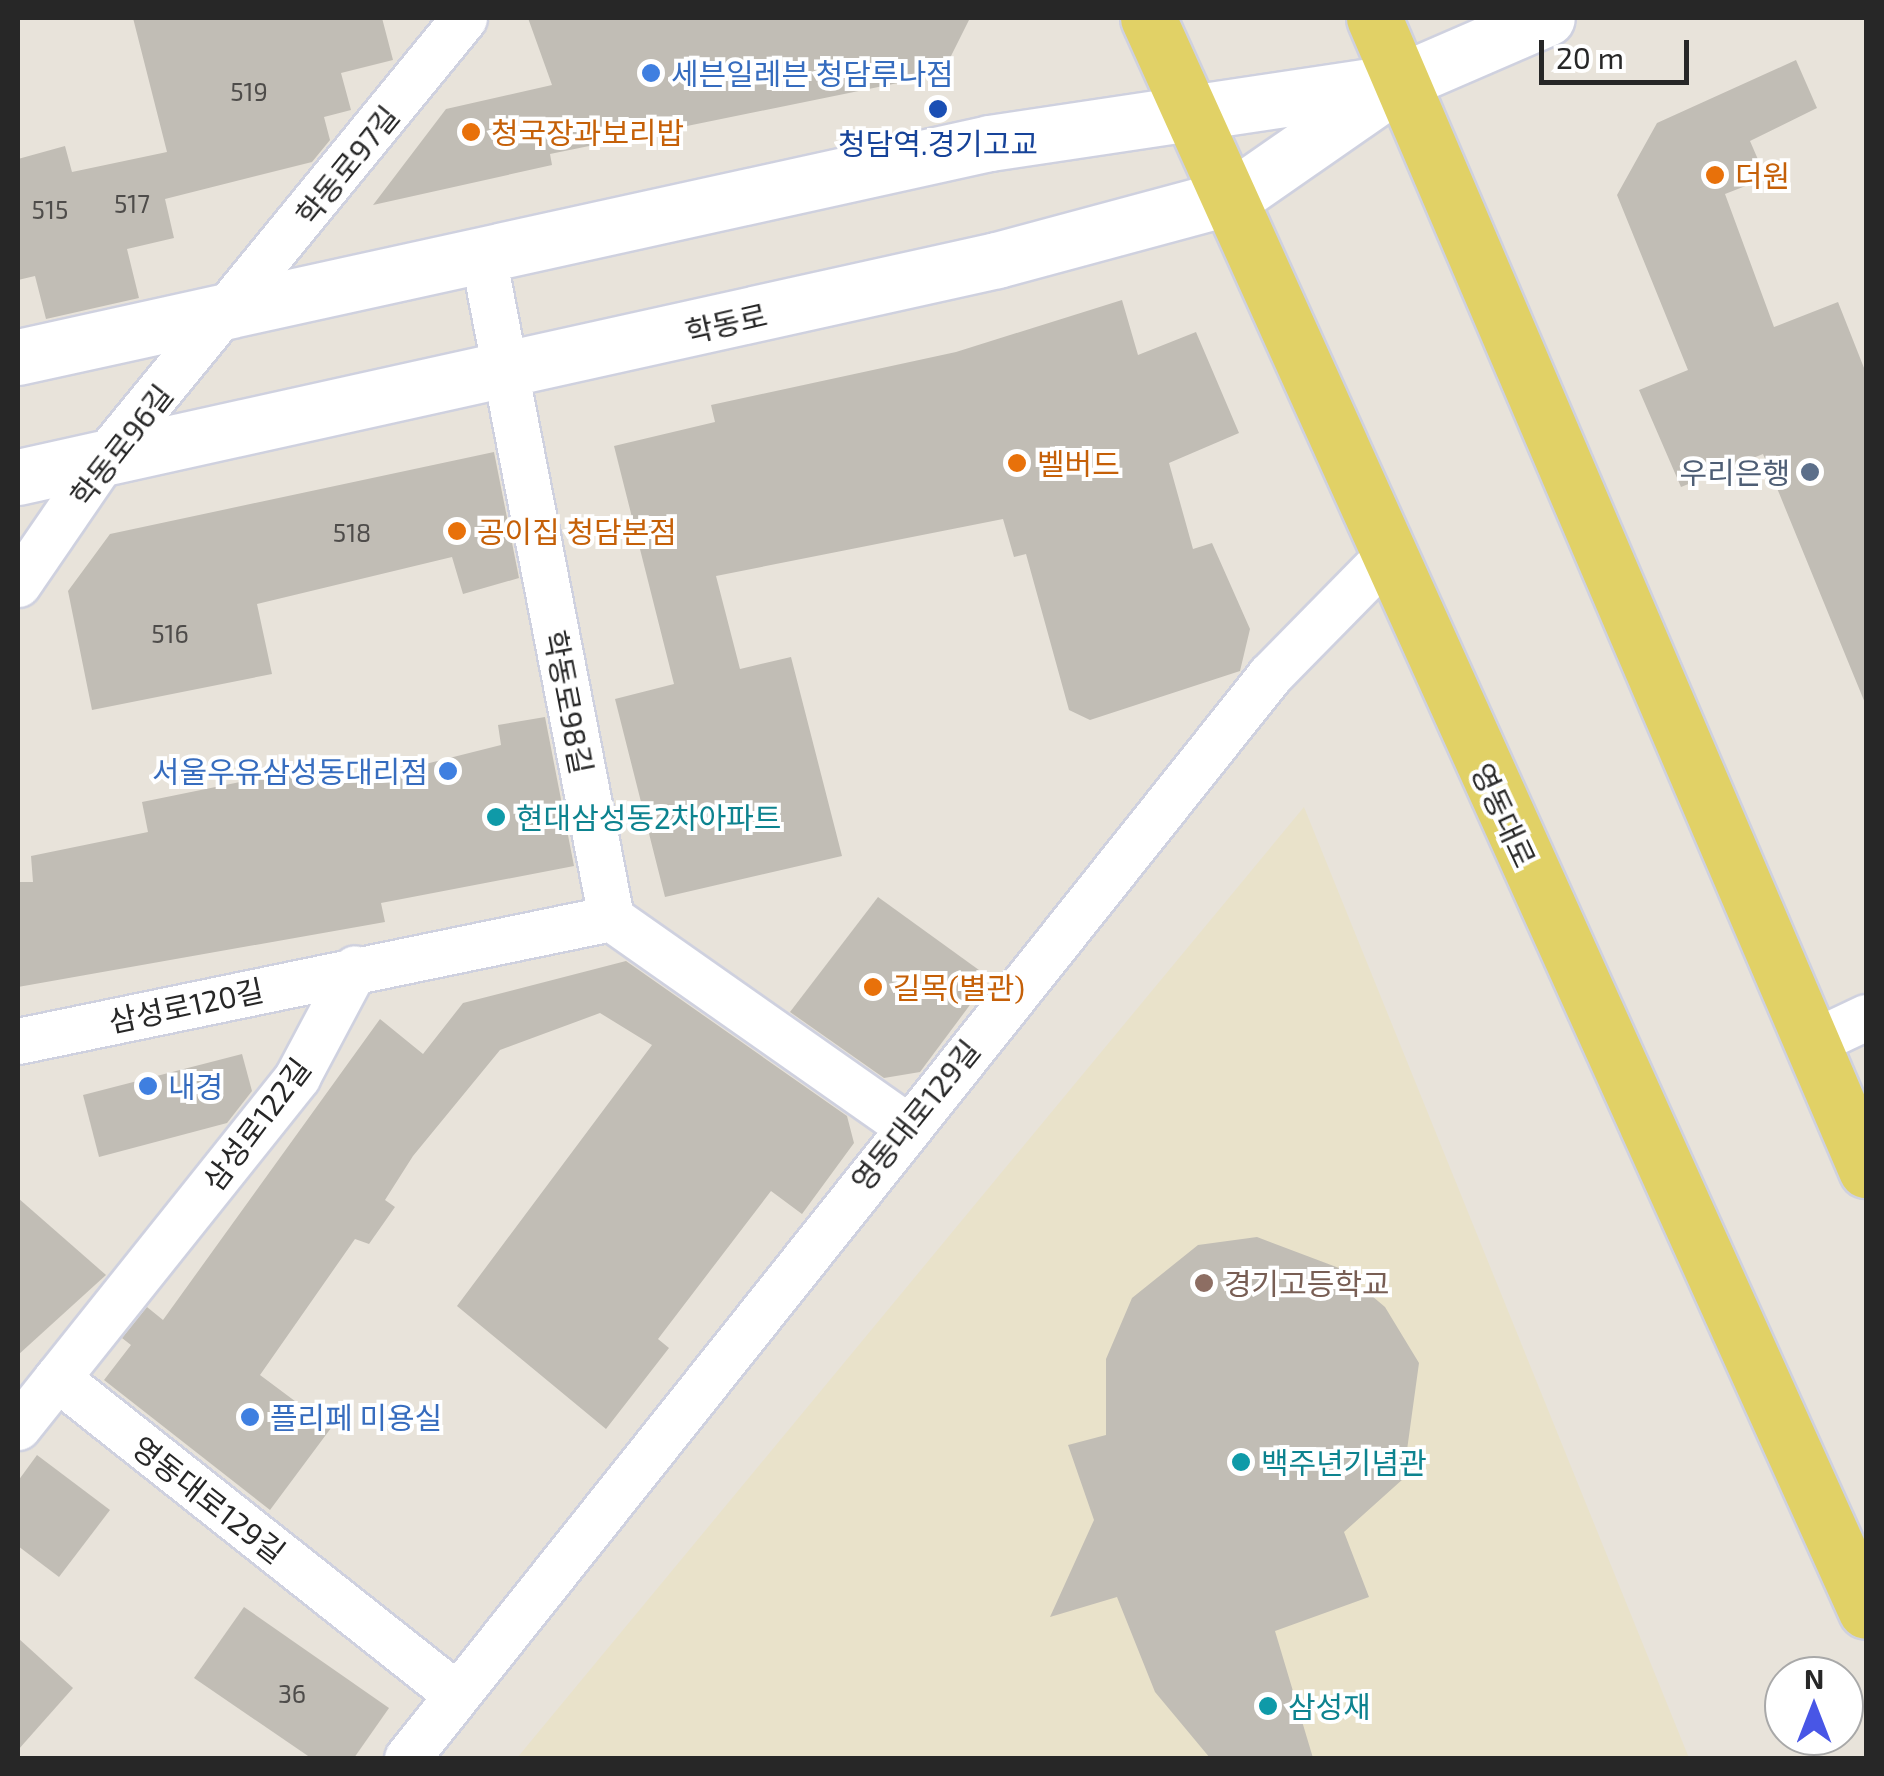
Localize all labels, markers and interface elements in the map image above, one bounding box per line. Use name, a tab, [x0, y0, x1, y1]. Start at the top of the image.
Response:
scale bar	[1544, 20, 1694, 82]
text: 20 m	[1556, 39, 1624, 75]
place label: 세븐일레븐 청담루나점	[671, 55, 954, 91]
marker: 세븐일레븐 청담루나점	[640, 62, 662, 84]
house number: 519	[230, 76, 268, 106]
street label: 학동로97길	[288, 98, 406, 232]
marker: 청담역.경기고교	[927, 98, 949, 120]
place label: 청국장과보리밥	[491, 114, 684, 150]
marker: 청국장과보리밥	[460, 121, 482, 143]
place label: 청담역.경기고교	[838, 125, 1038, 161]
place label: 더원	[1735, 157, 1790, 193]
marker: 더원	[1704, 164, 1726, 186]
house number: 517	[114, 188, 150, 218]
house number: 515	[32, 194, 68, 224]
street label: 학동로	[682, 296, 770, 350]
street label: 학동로96길	[62, 377, 180, 513]
place label: 벨버드	[1037, 445, 1120, 481]
marker: 벨버드	[1006, 452, 1028, 474]
place label: 우리은행	[1680, 454, 1790, 490]
marker: 우리은행	[1799, 461, 1821, 483]
place label: 공이집 청담본점	[477, 513, 677, 549]
house number: 518	[333, 517, 371, 547]
marker: 공이집 청담본점	[446, 520, 468, 542]
house number: 516	[151, 618, 189, 648]
street label: 학동로98길	[537, 627, 601, 777]
place label: 서울우유삼성동대리점	[152, 753, 428, 789]
street label: 영동대로	[1464, 757, 1544, 873]
marker: 서울우유삼성동대리점	[437, 760, 459, 782]
place label: 현대삼성동2차아파트	[516, 799, 781, 835]
marker: 현대삼성동2차아파트	[485, 806, 507, 828]
place label: 길목(별관)	[893, 969, 1025, 1005]
street label: 삼성로120길	[105, 971, 267, 1039]
marker: 길목(별관)	[862, 976, 884, 998]
street label: 영동대로129길	[843, 1032, 987, 1198]
street label: 삼성로122길	[195, 1051, 317, 1197]
place label: 내경	[168, 1068, 223, 1104]
marker: 내경	[137, 1075, 159, 1097]
place label: 경기고등학교	[1224, 1265, 1390, 1301]
marker: 경기고등학교	[1193, 1272, 1215, 1294]
place label: 플리페 미용실	[270, 1399, 442, 1435]
marker: 플리페 미용실	[239, 1406, 261, 1428]
street label: 영동대로129길	[125, 1428, 293, 1570]
place label: 백주년기념관	[1261, 1444, 1427, 1480]
marker: 백주년기념관	[1230, 1451, 1252, 1473]
north arrow	[1764, 1656, 1864, 1756]
text: N	[1804, 1661, 1824, 1695]
house number: 36	[278, 1678, 306, 1708]
place label: 삼성재	[1288, 1688, 1371, 1724]
marker: 삼성재	[1257, 1695, 1279, 1717]

